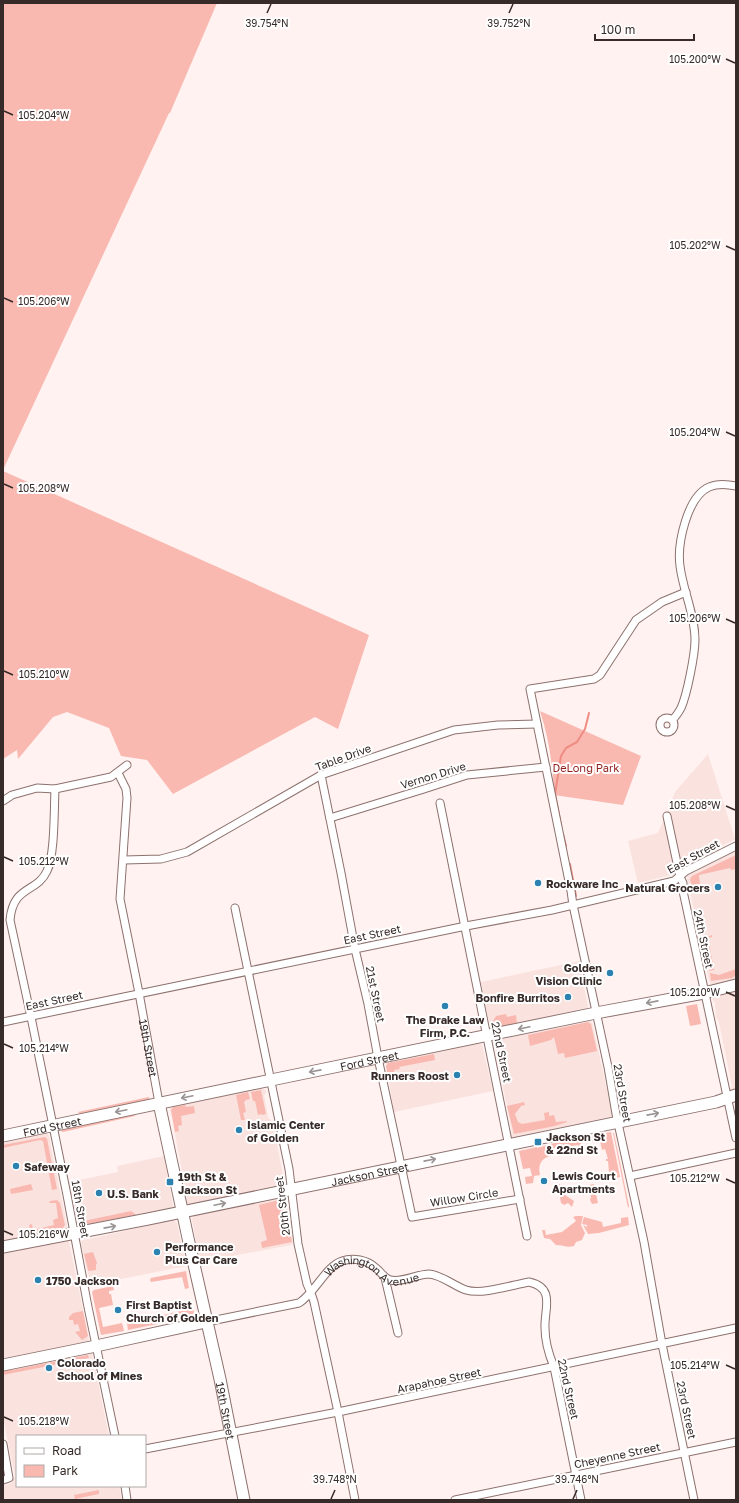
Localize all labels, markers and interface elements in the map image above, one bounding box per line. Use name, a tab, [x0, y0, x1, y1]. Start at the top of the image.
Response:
scale bar	[595, 16, 694, 42]
text: 39.754°N	[245, 17, 289, 29]
text: 39.752°N	[487, 17, 531, 29]
text: 100 m	[601, 22, 635, 37]
text: 105.200°W	[669, 53, 721, 65]
text: 105.204°W	[19, 109, 70, 121]
text: 105.202°W	[669, 239, 721, 251]
text: 105.206°W	[18, 295, 70, 307]
text: 105.204°W	[670, 426, 721, 438]
text: 105.208°W	[18, 482, 70, 494]
text: 105.206°W	[669, 612, 721, 624]
text: 105.210°W	[19, 668, 69, 680]
street label: Table Drive	[313, 741, 373, 773]
street label: Vernon Drive	[399, 759, 467, 791]
park label: DeLong Park	[553, 761, 619, 774]
text: 105.208°W	[669, 799, 721, 811]
street label: East Street	[664, 836, 722, 876]
text: 105.212°W	[19, 855, 69, 867]
place label: Rockware Inc	[546, 877, 619, 890]
marker: Rockware Inc	[533, 878, 543, 888]
place label: Natural Grocers	[625, 881, 710, 894]
marker: Natural Grocers	[713, 882, 723, 892]
street label: 24th Street	[691, 909, 717, 969]
street label: East Street	[342, 922, 402, 946]
place label: Golden Vision Clinic	[535, 961, 603, 987]
street label: 21st Street	[364, 965, 388, 1023]
marker: Golden Vision Clinic	[605, 968, 615, 978]
text: 105.210°W	[670, 986, 720, 998]
street label: East Street	[24, 988, 84, 1012]
place label: Bonfire Burritos	[476, 991, 560, 1004]
marker: Bonfire Burritos	[563, 992, 573, 1002]
one-way arrow	[646, 999, 659, 1007]
marker: The Drake Law Firm, P.C.	[440, 1001, 450, 1011]
place label: The Drake Law Firm, P.C.	[406, 1013, 485, 1039]
street label: 19th Street	[137, 1018, 161, 1078]
street label: 22nd Street	[489, 1021, 515, 1083]
one-way arrow	[518, 1024, 531, 1032]
text: 105.214°W	[19, 1042, 69, 1054]
street label: Ford Street	[339, 1047, 400, 1072]
street label: 23rd Street	[611, 1063, 635, 1123]
one-way arrow	[309, 1067, 322, 1075]
place label: Runners Roost	[371, 1069, 450, 1082]
marker: Runners Roost	[452, 1070, 462, 1080]
one-way arrow	[181, 1093, 194, 1101]
one-way arrow	[115, 1108, 128, 1116]
one-way arrow	[646, 1110, 659, 1118]
street label: Ford Street	[22, 1113, 82, 1138]
place label: Islamic Center of Golden	[247, 1118, 326, 1144]
marker: Islamic Center of Golden	[234, 1125, 244, 1135]
place label: Jackson St & 22nd St	[546, 1130, 606, 1156]
marker: Jackson St & 22nd St	[533, 1137, 543, 1147]
one-way arrow	[423, 1156, 436, 1164]
street label: Jackson Street	[330, 1159, 410, 1188]
place label: Safeway	[24, 1160, 70, 1173]
marker: Safeway	[11, 1161, 21, 1171]
place label: Lewis Court Apartments	[552, 1169, 616, 1195]
place label: 19th St & Jackson St	[178, 1170, 238, 1196]
text: 105.212°W	[670, 1172, 720, 1184]
street label: 20th Street	[272, 1176, 292, 1236]
marker: Lewis Court Apartments	[539, 1176, 549, 1186]
marker: 19th St & Jackson St	[165, 1177, 175, 1187]
street label: 18th Street	[70, 1179, 92, 1239]
street label: Willow Circle	[429, 1185, 499, 1209]
place label: U.S. Bank	[107, 1187, 159, 1200]
marker: U.S. Bank	[94, 1188, 104, 1198]
one-way arrow	[213, 1199, 226, 1207]
one-way arrow	[103, 1222, 116, 1230]
text: 105.216°W	[19, 1228, 69, 1240]
place label: Performance Plus Car Care	[165, 1240, 238, 1266]
marker: Performance Plus Car Care	[152, 1247, 162, 1257]
street label: Washington Avenue	[321, 1253, 420, 1287]
place label: 1750 Jackson	[46, 1274, 119, 1287]
marker: 1750 Jackson	[33, 1275, 43, 1285]
place label: First Baptist Church of Golden	[126, 1298, 219, 1324]
marker: First Baptist Church of Golden	[113, 1305, 123, 1315]
place label: Colorado School of Mines	[57, 1356, 142, 1382]
street label: 22nd Street	[556, 1358, 582, 1420]
text: 105.214°W	[670, 1359, 720, 1371]
marker: Colorado School of Mines	[44, 1363, 54, 1373]
street label: Arapahoe Street	[396, 1365, 482, 1395]
street label: 23rd Street	[675, 1380, 699, 1440]
street label: 19th Street	[214, 1381, 238, 1441]
text: 105.218°W	[19, 1415, 69, 1427]
legend	[16, 1435, 146, 1487]
street label: Cheyenne Street	[573, 1439, 661, 1471]
text: Road	[52, 1443, 81, 1458]
text: Park	[52, 1463, 78, 1478]
text: 39.748°N	[313, 1473, 357, 1485]
text: 39.746°N	[555, 1473, 599, 1485]

